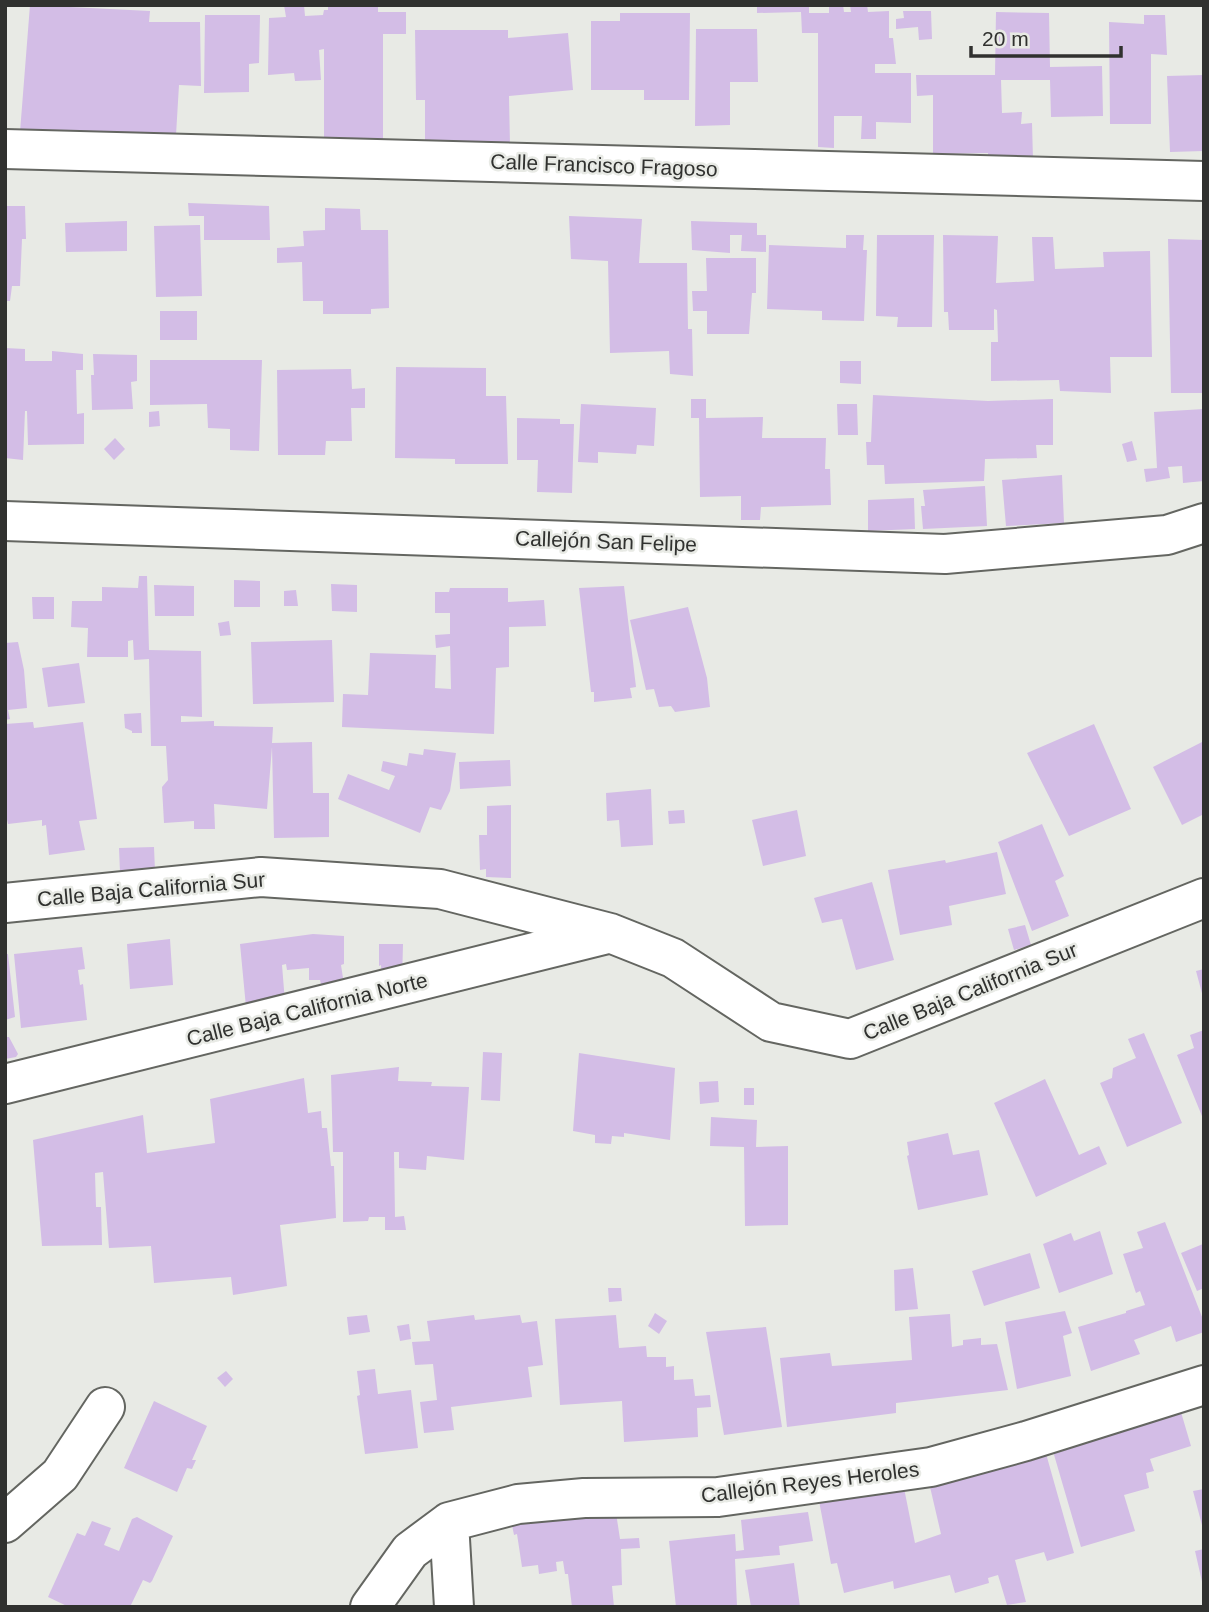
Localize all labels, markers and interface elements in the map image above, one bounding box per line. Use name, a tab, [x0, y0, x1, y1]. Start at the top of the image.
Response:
scale bar	[971, 14, 1122, 58]
text: 20 m	[982, 27, 1029, 50]
street label: Calle Francisco Fragoso	[490, 150, 718, 180]
street label: Callejón San Felipe	[515, 526, 697, 556]
street label: Calle Baja California Sur	[36, 868, 266, 910]
street label: Calle Baja California Sur	[860, 937, 1080, 1045]
street label: Calle Baja California Norte	[184, 968, 430, 1050]
street label: Callejón Reyes Heroles	[700, 1457, 920, 1507]

